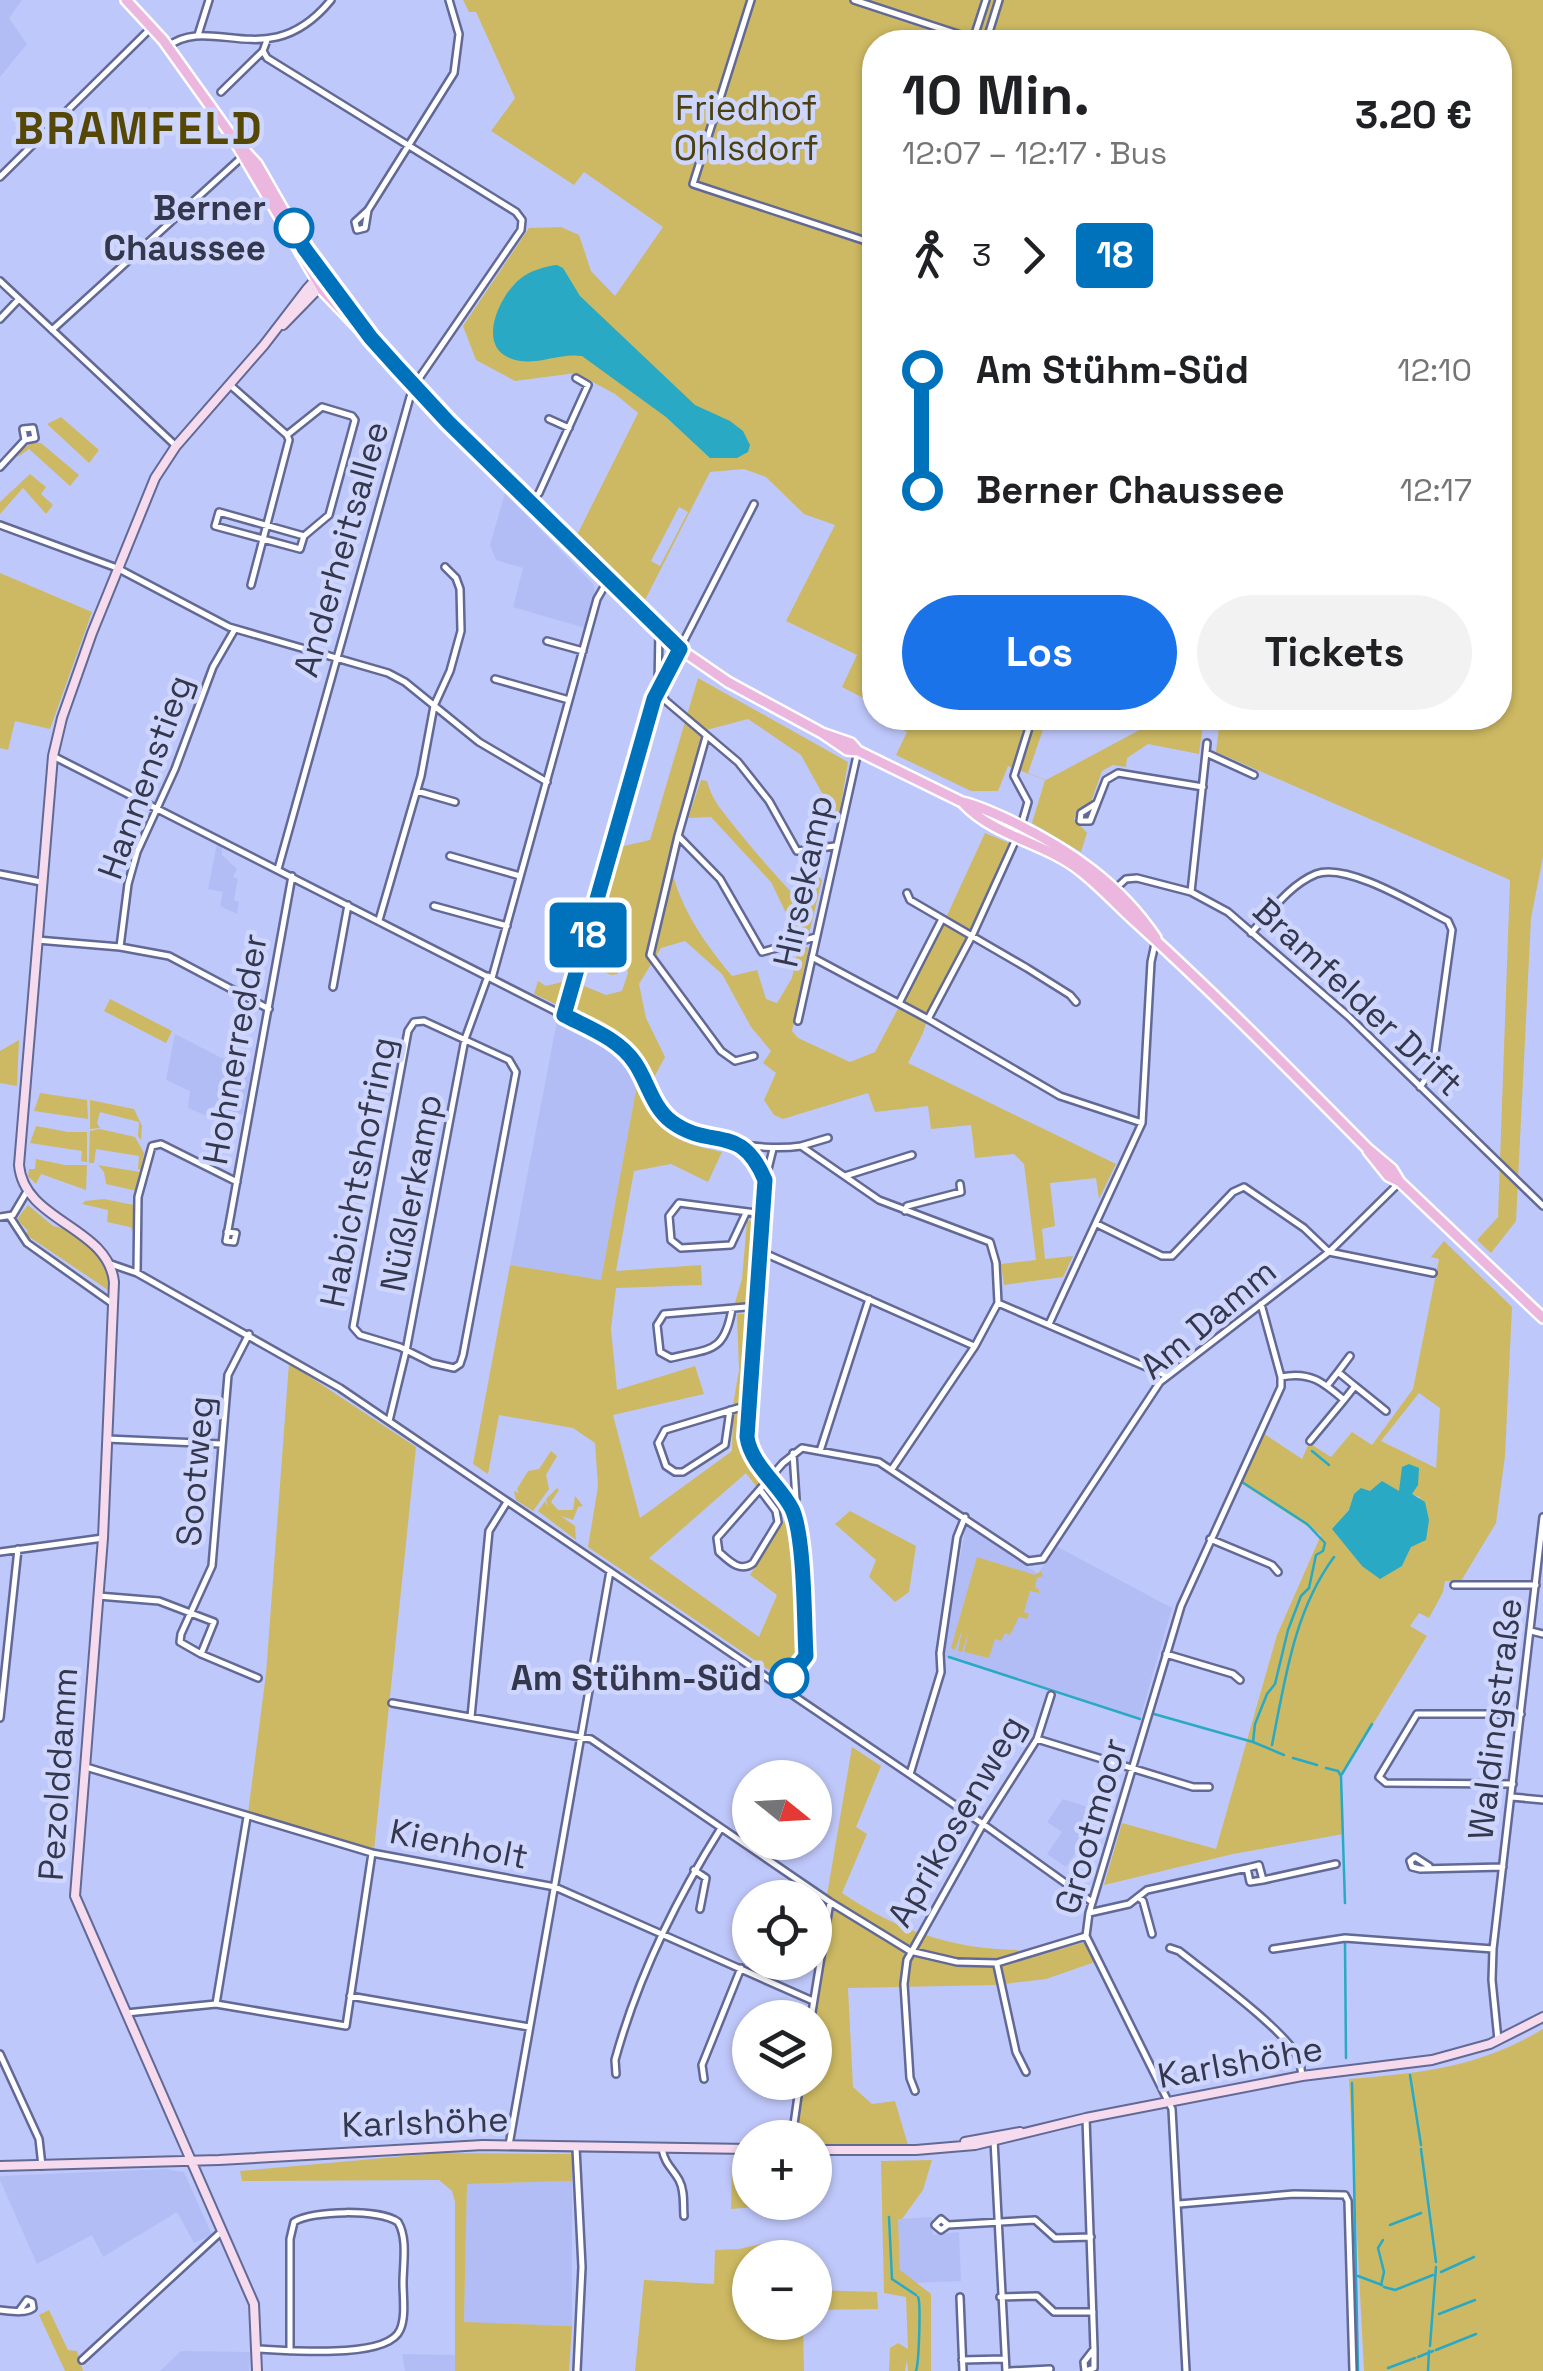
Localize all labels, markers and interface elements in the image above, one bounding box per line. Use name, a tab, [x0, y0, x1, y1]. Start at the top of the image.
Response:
text: 10 Min.	[902, 60, 1090, 130]
park label: Friedhof Ohlsdorf	[674, 86, 818, 170]
text: 3.20 €	[1355, 91, 1472, 139]
district label: BRAMFELD	[14, 100, 264, 157]
text: 12:07 – 12:17 · Bus	[902, 133, 1167, 173]
place label: Berner Chaussee	[104, 186, 266, 270]
marker: Berner Chaussee	[275, 209, 313, 247]
icon: walk	[902, 228, 957, 283]
icon: forward	[1006, 228, 1061, 283]
text: 18	[1096, 233, 1133, 277]
text: 3	[972, 235, 991, 275]
text: Am Stühm-Süd	[976, 346, 1249, 394]
text: 12:10	[1397, 350, 1472, 390]
street label: Anderheitsallee	[283, 416, 399, 682]
text: Berner Chaussee	[976, 466, 1285, 514]
text: 12:17	[1400, 470, 1472, 510]
button: Los	[902, 595, 1177, 710]
button: Tickets	[1197, 595, 1472, 710]
street label: Hannenstieg	[88, 669, 202, 885]
street label: Hirsekamp	[763, 791, 843, 971]
street label: Bramfelder Drift	[1244, 889, 1472, 1105]
line badge: 18	[543, 902, 633, 968]
text: 18	[570, 913, 606, 957]
street label: Hohnerredder	[193, 930, 277, 1168]
street label: Habichtshofring	[310, 1033, 406, 1311]
street label: Nüßlerkamp	[370, 1090, 452, 1296]
street label: Am Damm	[1131, 1249, 1285, 1389]
street label: Sootweg	[167, 1394, 223, 1548]
street label: Waldingstraße	[1458, 1595, 1532, 1843]
place label: Am Stühm-Süd	[511, 1656, 762, 1700]
marker: Am Stühm-Süd	[770, 1659, 808, 1697]
street label: Pezolddamm	[29, 1666, 87, 1882]
street label: Aprikosenweg	[878, 1707, 1034, 1935]
street label: Grootmoor	[1045, 1733, 1137, 1919]
north arrow	[732, 1760, 832, 1860]
map controls	[732, 1760, 832, 2340]
street label: Kienholt	[386, 1809, 532, 1879]
button: locate	[732, 1880, 832, 1980]
button: layers	[732, 2000, 832, 2100]
street label: Karlshöhe	[1154, 2026, 1326, 2098]
street label: Karlshöhe	[341, 2097, 509, 2147]
button: +	[732, 2120, 832, 2220]
button: −	[732, 2240, 832, 2340]

